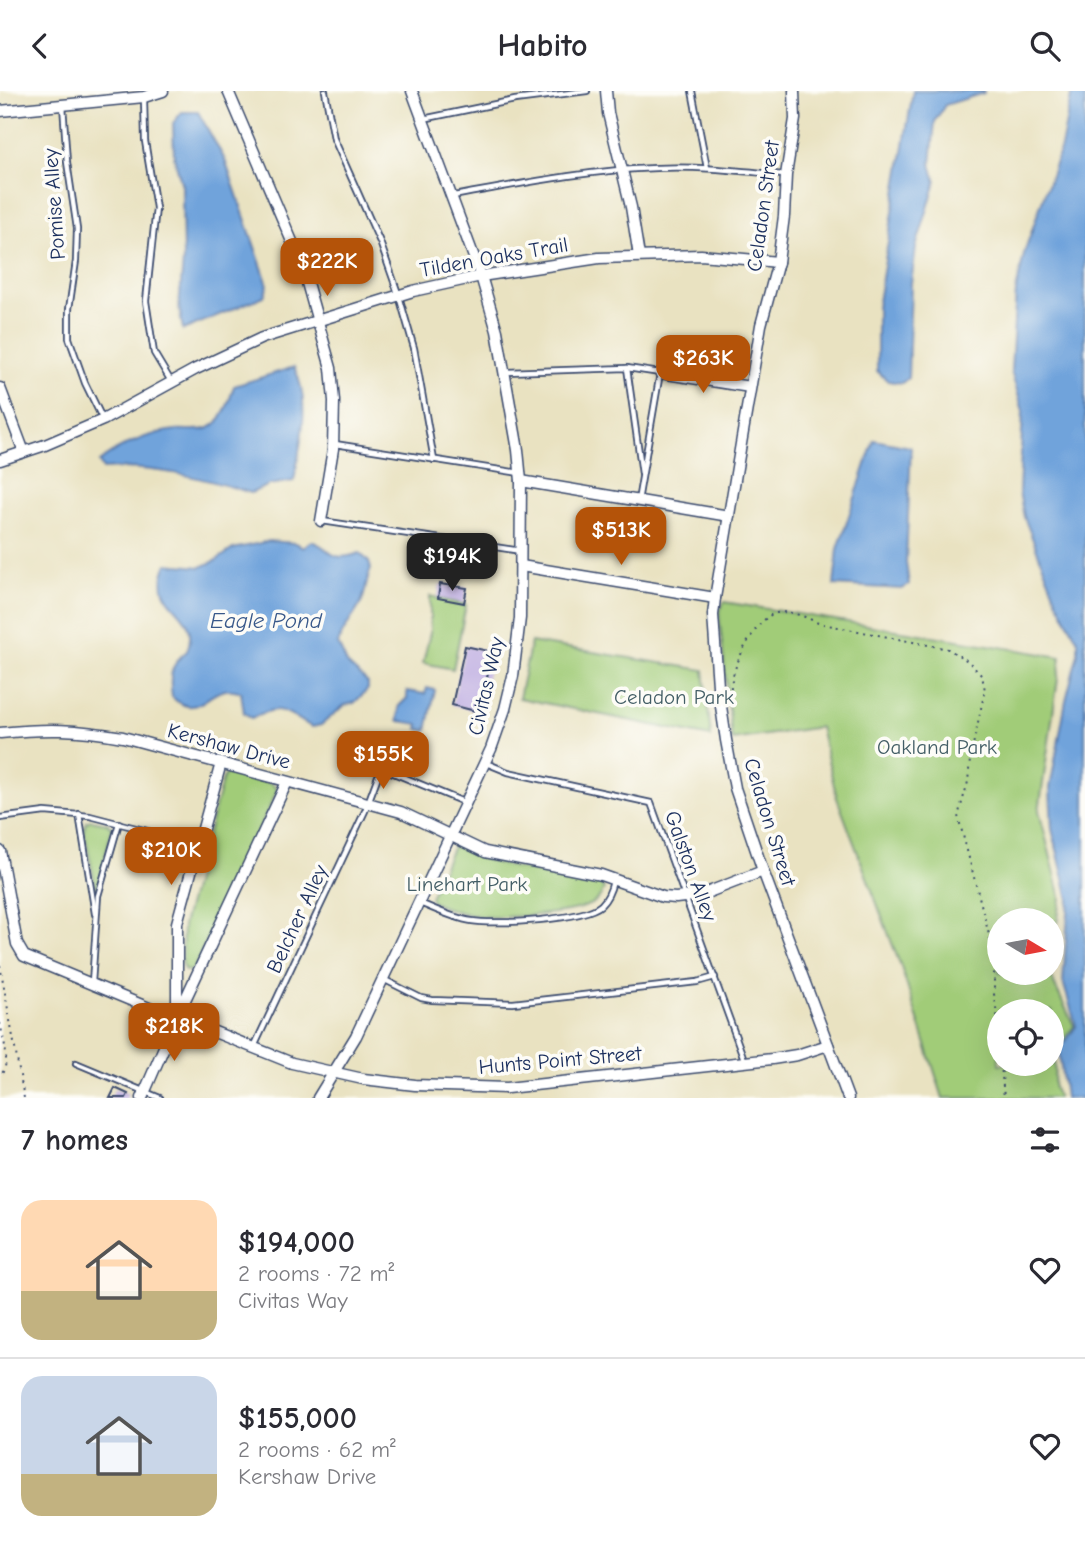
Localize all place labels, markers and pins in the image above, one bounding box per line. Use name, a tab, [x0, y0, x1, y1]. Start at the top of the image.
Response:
pin: $222K	[278, 239, 376, 298]
pin: $263K	[654, 335, 752, 395]
pin: $513K	[572, 507, 670, 567]
pin: $194K	[403, 533, 501, 593]
pin: $155K	[334, 731, 432, 791]
pin: $210K	[122, 827, 220, 887]
pin: $218K	[125, 1003, 223, 1063]

